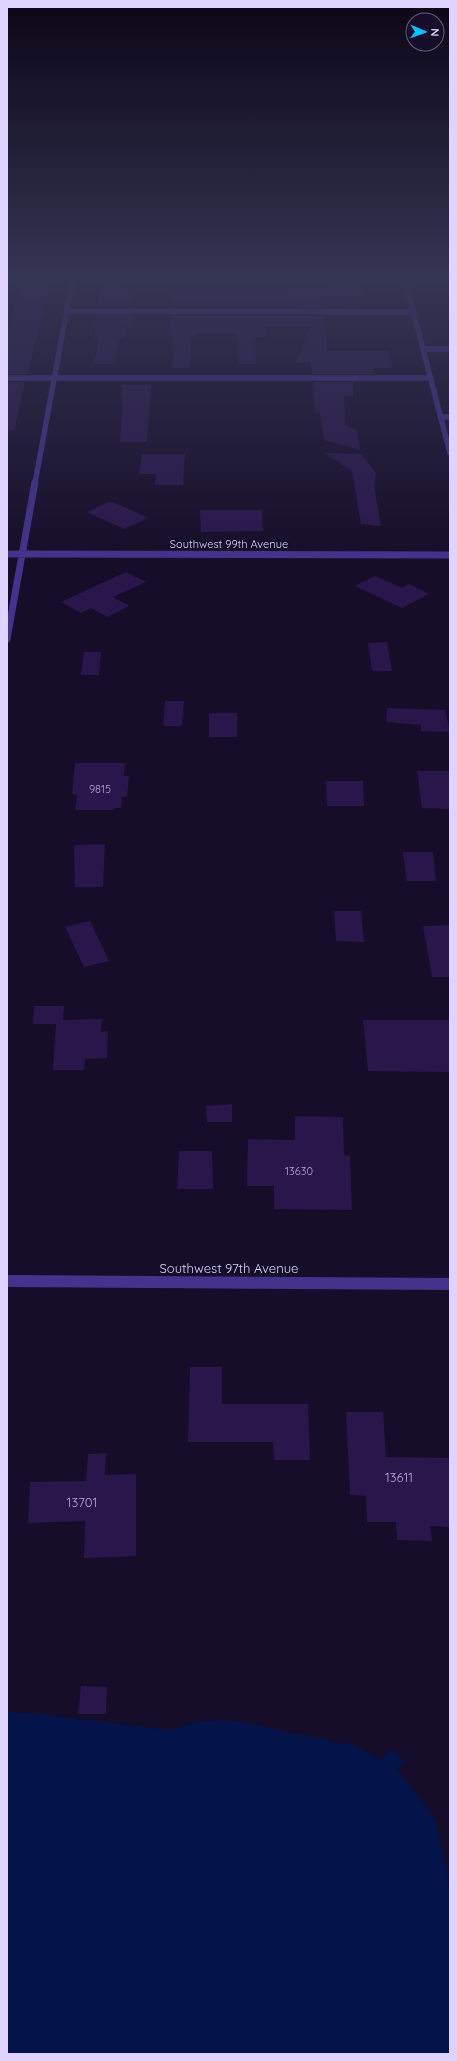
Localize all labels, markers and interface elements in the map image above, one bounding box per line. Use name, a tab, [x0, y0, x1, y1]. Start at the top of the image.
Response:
north arrow	[405, 12, 445, 52]
text: N	[428, 28, 442, 37]
street label: Southwest 99th Avenue	[170, 537, 288, 551]
house number: 9815	[89, 782, 111, 796]
house number: 13630	[285, 1164, 313, 1178]
street label: Southwest 97th Avenue	[160, 1260, 298, 1276]
house number: 13611	[385, 1469, 413, 1485]
house number: 13701	[67, 1494, 97, 1510]

